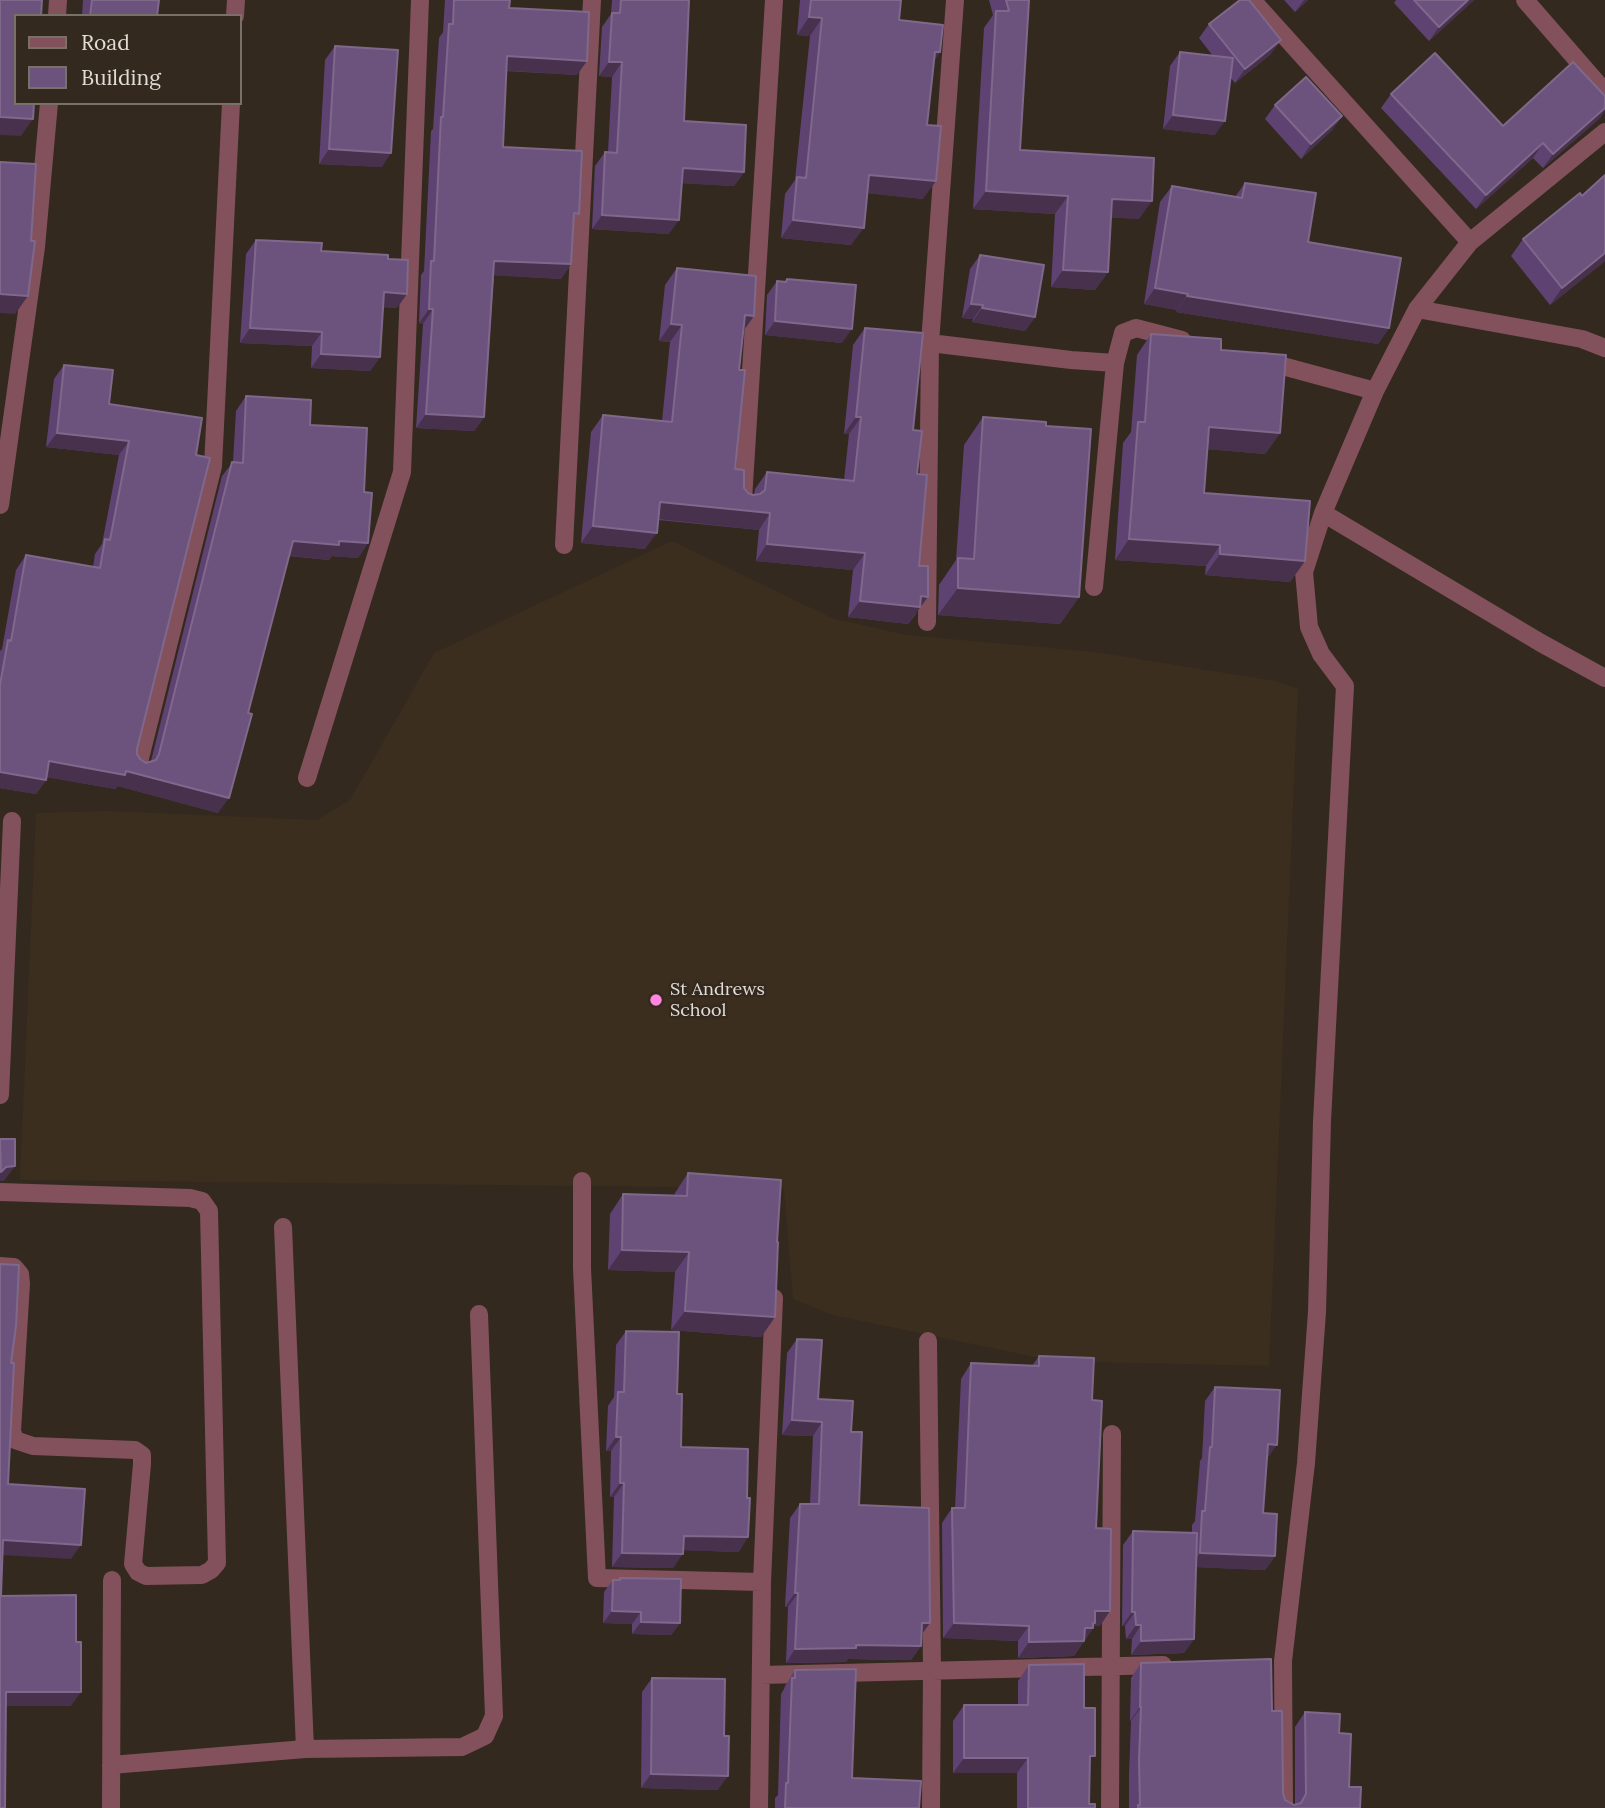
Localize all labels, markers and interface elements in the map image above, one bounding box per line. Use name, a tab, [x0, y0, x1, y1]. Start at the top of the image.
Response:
legend	[14, 14, 242, 105]
text: Road	[81, 29, 130, 56]
text: Building	[81, 64, 161, 91]
place label: St Andrews School	[670, 979, 765, 1021]
marker: St Andrews School	[648, 992, 664, 1008]

